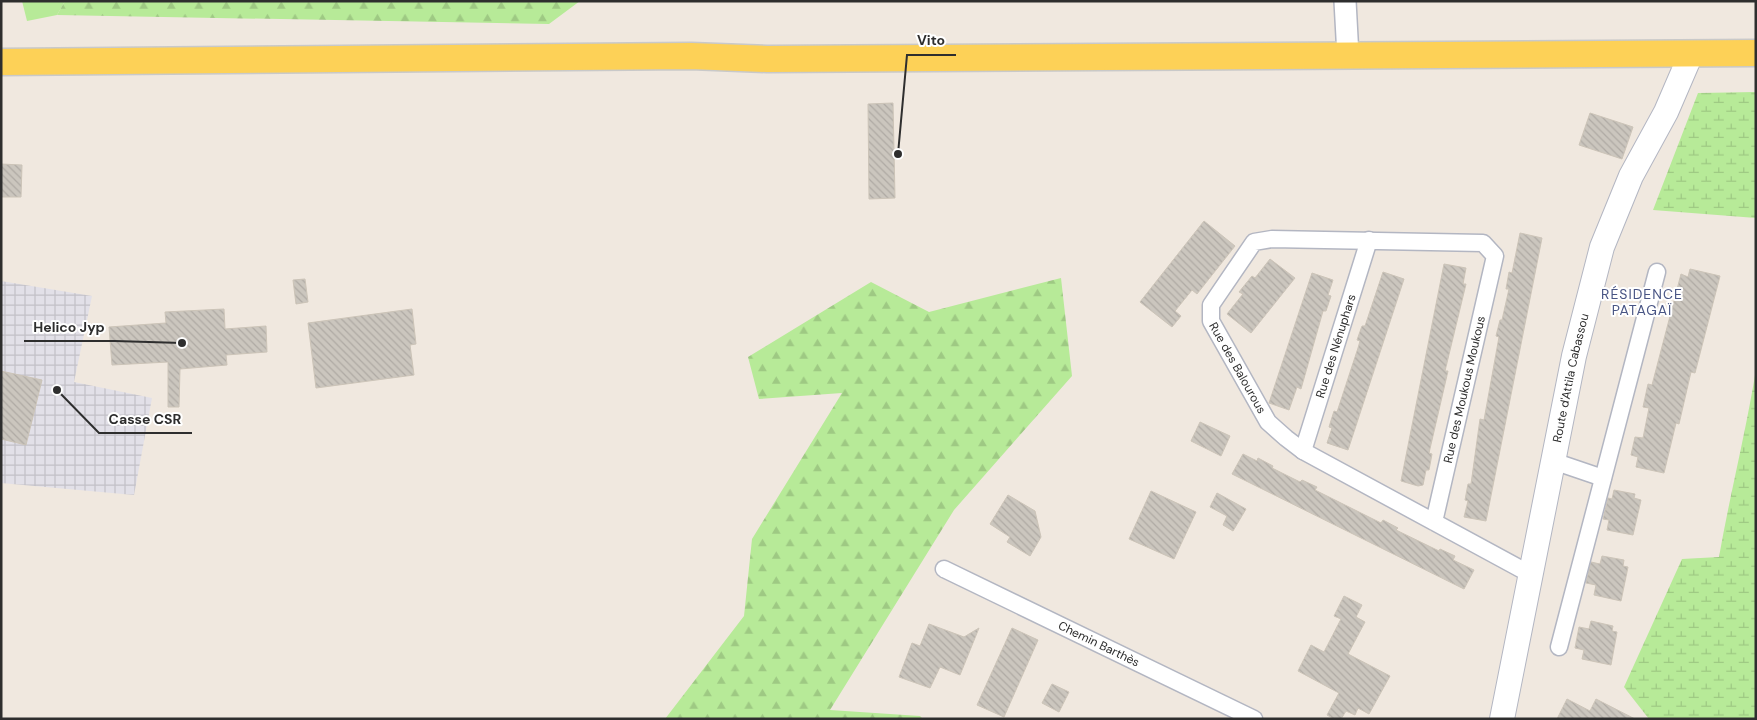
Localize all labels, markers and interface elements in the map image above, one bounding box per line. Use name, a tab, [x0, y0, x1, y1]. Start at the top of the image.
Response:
callout: Vito	[907, 26, 956, 55]
text: Vito	[917, 31, 945, 49]
district label: RÉSIDENCE PATAGAÏ	[1601, 285, 1683, 319]
street label: Rue des Nénuphars	[1312, 292, 1360, 400]
callout: Helico Jyp	[24, 312, 115, 341]
street label: Route d'Attila Cabassou	[1549, 312, 1593, 444]
street label: Rue des Moukous Moukous	[1440, 314, 1489, 465]
text: Helico Jyp	[33, 318, 105, 336]
street label: Rue des Balourous	[1205, 319, 1270, 416]
callout: Casse CSR	[99, 404, 192, 433]
text: Casse CSR	[109, 410, 182, 428]
street label: Chemin Barthès	[1055, 617, 1142, 670]

